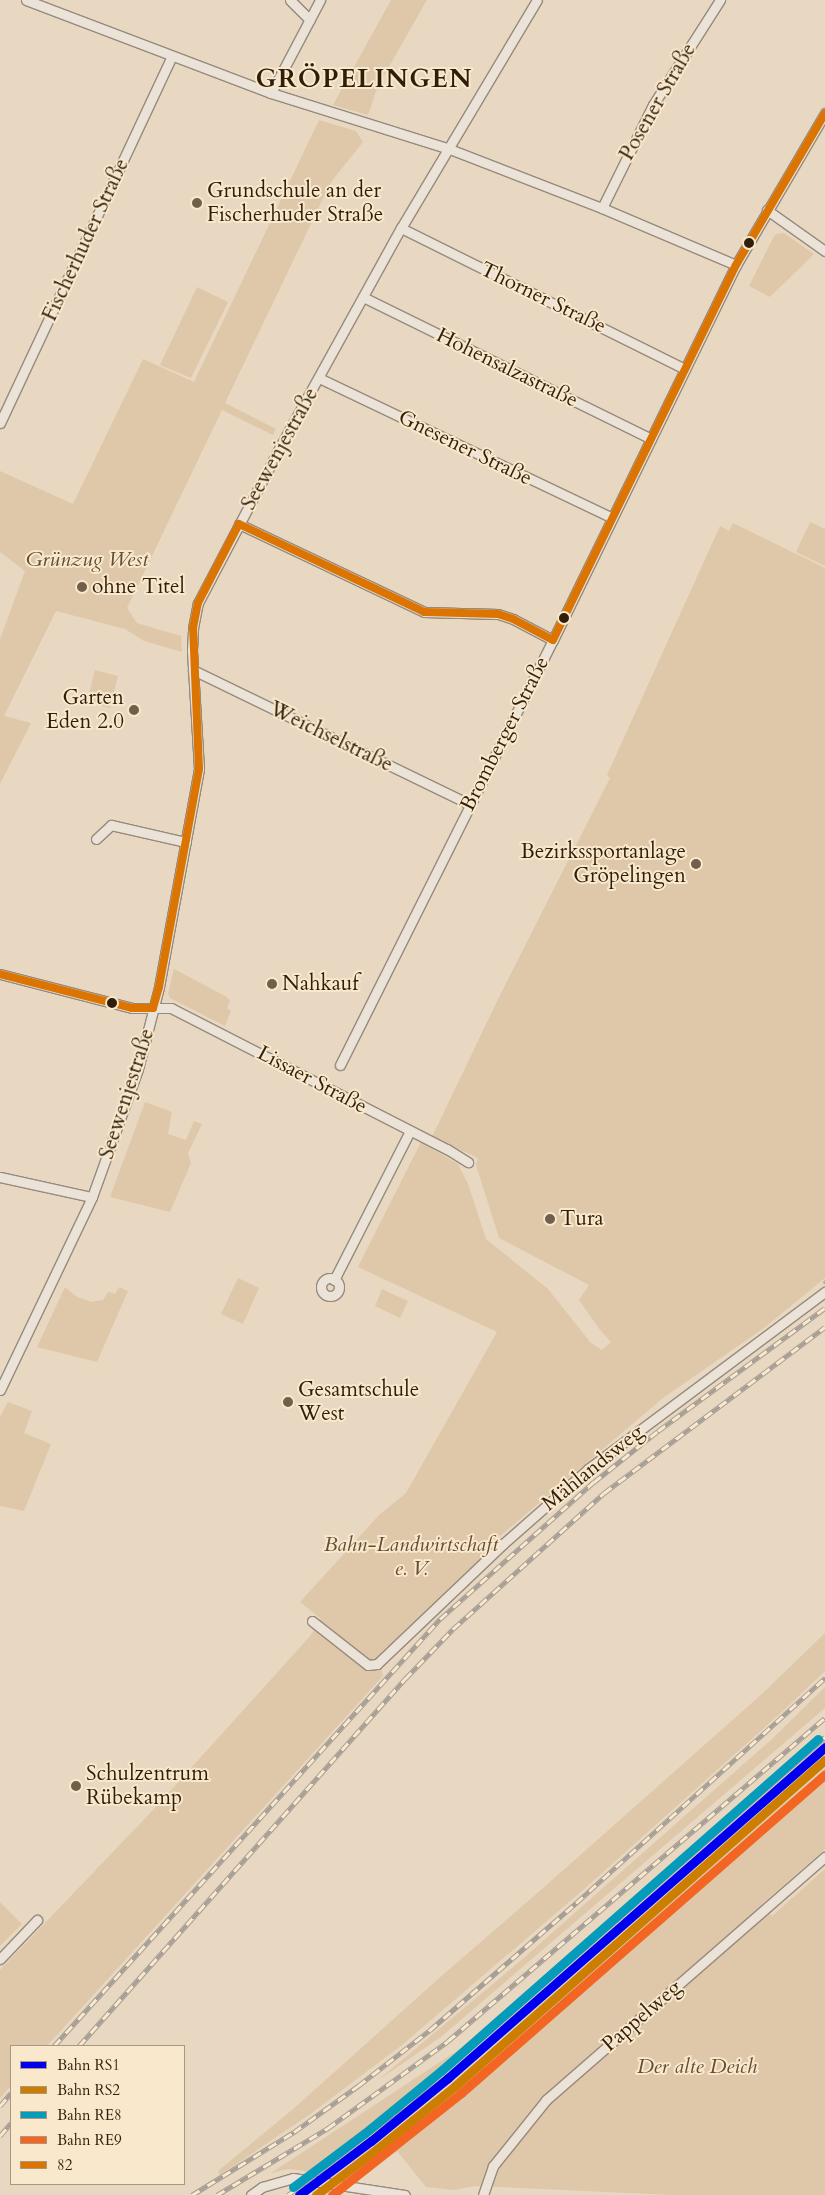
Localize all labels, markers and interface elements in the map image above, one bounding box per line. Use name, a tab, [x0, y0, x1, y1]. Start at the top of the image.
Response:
street label: Posener Straße	[614, 39, 702, 165]
district label: GRÖPELINGEN	[254, 63, 474, 95]
street label: Fischerhuder Straße	[37, 155, 135, 325]
place label: Grundschule an der Fischerhuder Straße	[207, 178, 383, 228]
marker: Grundschule an der Fischerhuder Straße	[191, 197, 203, 209]
unlabelled marker	[744, 238, 754, 248]
street label: Thorner Straße	[476, 257, 610, 339]
street label: Hohensalzastraße	[432, 323, 582, 413]
street label: Seewenjestraße	[236, 384, 324, 514]
street label: Gnesener Straße	[394, 405, 536, 491]
park label: Grünzug West	[26, 547, 148, 573]
place label: ohne Titel	[92, 574, 185, 600]
marker: ohne Titel	[76, 581, 88, 593]
unlabelled marker	[559, 613, 569, 623]
street label: Bromberger Straße	[455, 653, 555, 815]
place label: Garten Eden 2.0	[46, 685, 124, 735]
street label: Weichselstraße	[265, 696, 397, 778]
marker: Garten Eden 2.0	[128, 704, 140, 716]
place label: Bezirkssportanlage Gröpelingen	[520, 839, 686, 889]
marker: Bezirkssportanlage Gröpelingen	[690, 858, 702, 870]
place label: Nahkauf	[282, 971, 359, 997]
marker: Nahkauf	[266, 978, 278, 990]
unlabelled marker	[107, 998, 117, 1008]
street label: Seewenjestraße	[94, 1026, 160, 1162]
street label: Lissaer Straße	[253, 1041, 371, 1119]
place label: Tura	[560, 1206, 604, 1232]
marker: Tura	[544, 1213, 556, 1225]
place label: Gesamtschule West	[298, 1377, 419, 1427]
marker: Gesamtschule West	[282, 1396, 294, 1408]
street label: Mählandsweg	[537, 1419, 649, 1517]
park label: Bahn-Landwirtschaft e. V.	[324, 1532, 498, 1582]
place label: Schulzentrum Rübekamp	[86, 1761, 209, 1811]
marker: Schulzentrum Rübekamp	[70, 1780, 82, 1792]
street label: Pappelweg	[597, 1975, 687, 2057]
legend	[10, 2045, 185, 2185]
park label: Der alte Deich	[637, 2054, 757, 2080]
text: Bahn RS1	[57, 2055, 120, 2075]
text: Bahn RS2	[57, 2080, 120, 2100]
text: Bahn RE8	[57, 2105, 122, 2125]
text: Bahn RE9	[57, 2130, 122, 2150]
text: 82	[57, 2155, 72, 2175]

